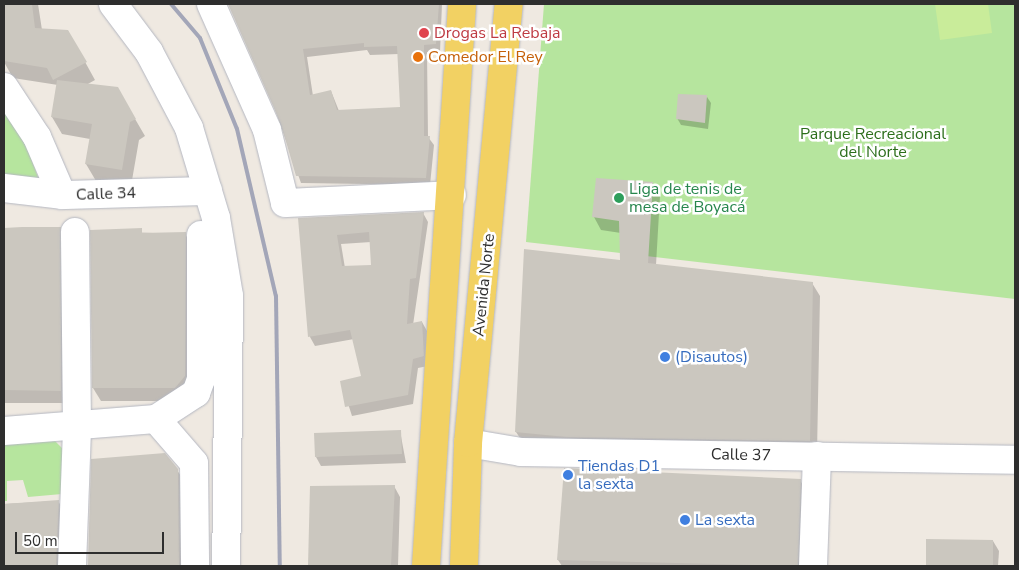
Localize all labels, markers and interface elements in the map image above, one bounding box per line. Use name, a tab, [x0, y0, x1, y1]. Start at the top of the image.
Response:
place label: Drogas La Rebaja	[434, 23, 560, 43]
marker: Drogas La Rebaja	[418, 27, 430, 39]
place label: Comedor El Rey	[428, 47, 543, 67]
marker: Comedor El Rey	[412, 51, 424, 63]
park label: Parque Recreacional del Norte	[800, 124, 946, 162]
place label: Liga de tenis de mesa de Boyacá	[629, 179, 745, 217]
street label: Calle 34	[76, 183, 136, 205]
marker: Liga de tenis de mesa de Boyacá	[613, 192, 625, 204]
street label: Avenida Norte	[469, 233, 499, 337]
place label: (Disautos)	[675, 347, 748, 367]
marker: (Disautos)	[659, 351, 671, 363]
street label: Calle 37	[711, 445, 771, 465]
place label: Tiendas D1 la sexta	[578, 456, 660, 494]
marker: Tiendas D1 la sexta	[562, 469, 574, 481]
place label: La sexta	[695, 510, 755, 530]
marker: La sexta	[679, 514, 691, 526]
scale bar	[18, 522, 166, 554]
text: 50 m	[23, 531, 58, 551]

